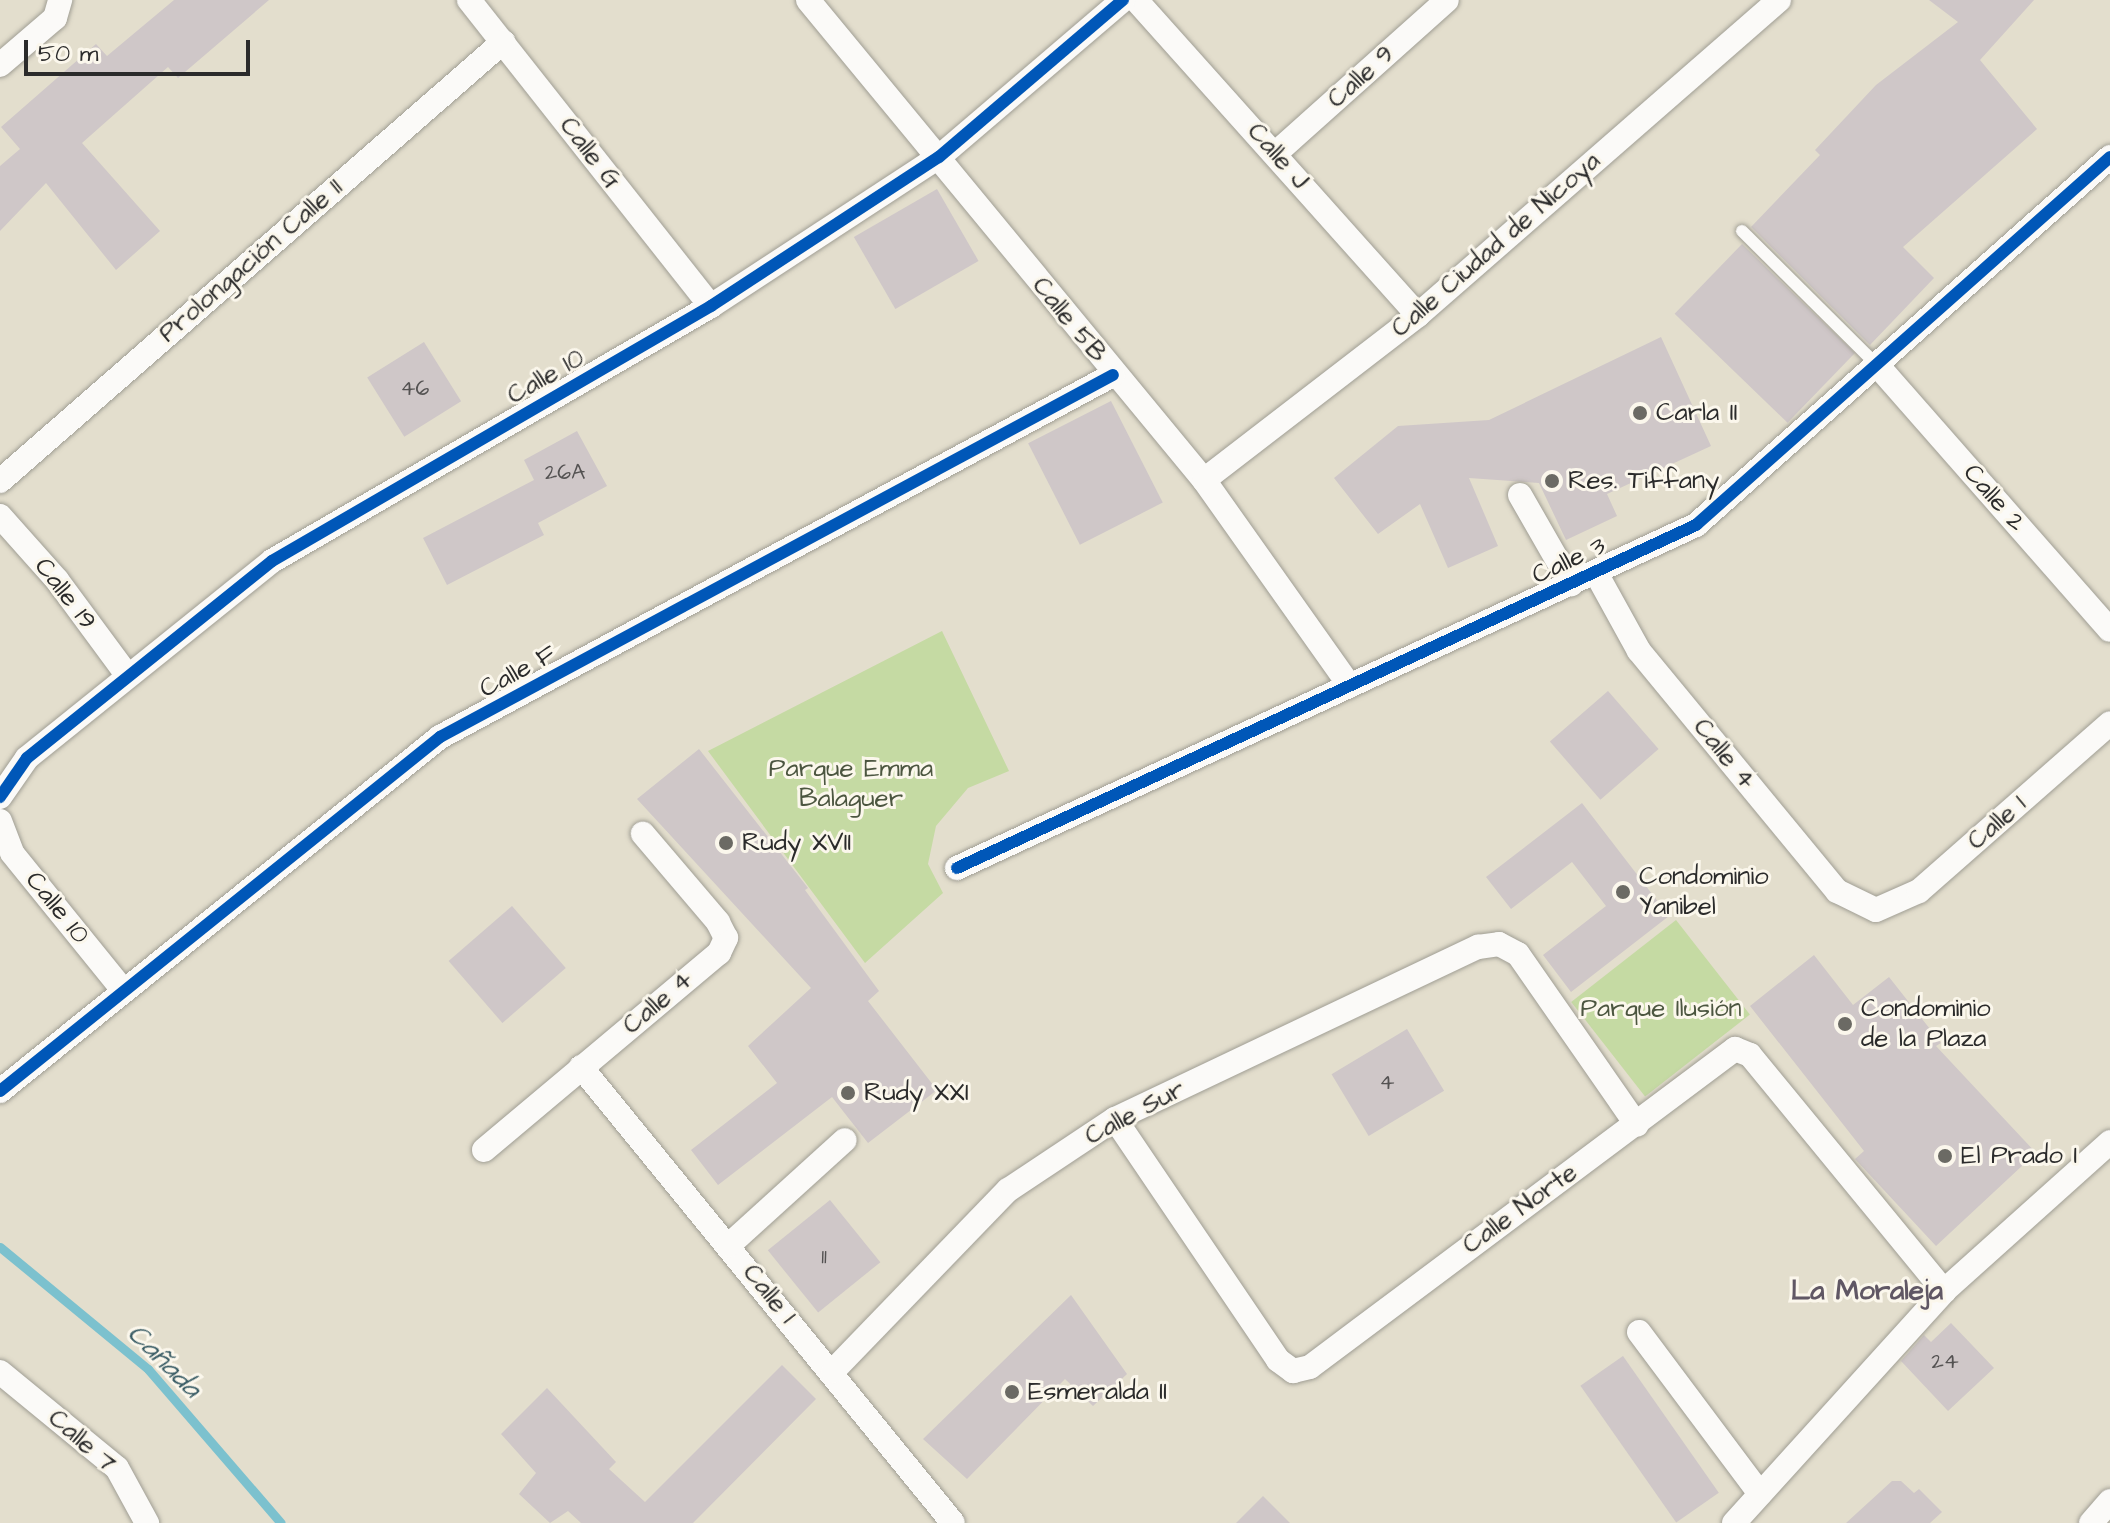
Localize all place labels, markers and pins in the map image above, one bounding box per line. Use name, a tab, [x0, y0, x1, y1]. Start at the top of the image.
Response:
place label: Carla II	[1656, 397, 1738, 429]
marker: Carla II	[1631, 404, 1649, 422]
place label: Res. Tiffany	[1568, 465, 1719, 497]
marker: Res. Tiffany	[1543, 472, 1561, 490]
place label: Rudy XVII	[742, 827, 852, 859]
marker: Rudy XVII	[717, 834, 735, 852]
place label: Condominio Yanibel	[1639, 861, 1769, 922]
marker: Condominio Yanibel	[1614, 883, 1632, 901]
place label: Condominio de la Plaza	[1861, 993, 1991, 1054]
marker: Condominio de la Plaza	[1836, 1015, 1854, 1033]
place label: Rudy XXI	[864, 1077, 969, 1109]
marker: Rudy XXI	[839, 1084, 857, 1102]
place label: El Prado I	[1961, 1140, 2077, 1172]
marker: El Prado I	[1936, 1147, 1954, 1165]
place label: Esmeralda II	[1028, 1376, 1167, 1408]
marker: Esmeralda II	[1003, 1383, 1021, 1401]

